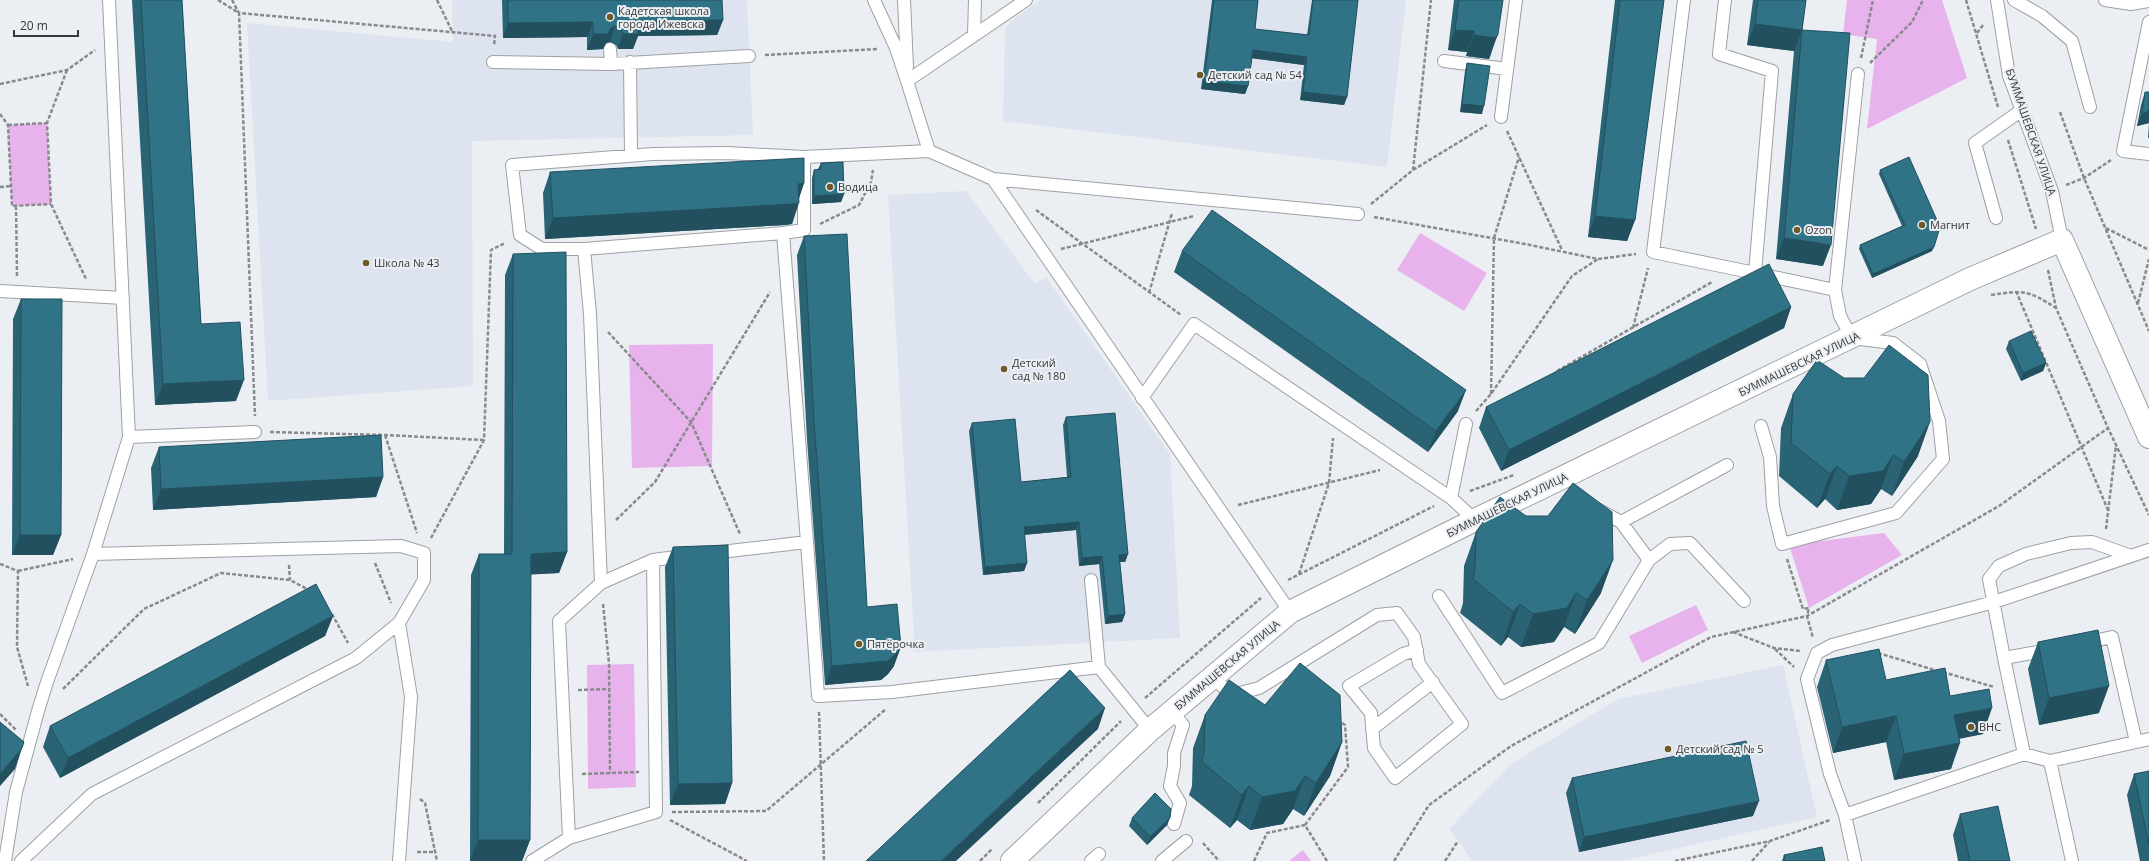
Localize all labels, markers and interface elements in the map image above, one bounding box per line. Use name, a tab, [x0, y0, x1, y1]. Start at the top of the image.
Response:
place label: Кадетская школа города Ижевска	[618, 3, 709, 31]
scale bar	[14, 12, 78, 38]
marker: Кадетская школа города Ижевска	[605, 12, 615, 22]
text: 20 m	[20, 17, 48, 34]
street label: БУММАШЕВСКАЯ УЛИЦА	[2003, 66, 2060, 197]
place label: Детский сад № 54	[1208, 67, 1303, 82]
marker: Детский сад № 54	[1195, 70, 1205, 80]
place label: Водица	[838, 179, 878, 194]
marker: Водица	[825, 182, 835, 192]
place label: Магнит	[1930, 217, 1970, 232]
marker: Магнит	[1917, 220, 1927, 230]
place label: Ozon	[1805, 222, 1832, 237]
marker: Ozon	[1792, 225, 1802, 235]
place label: Школа № 43	[374, 255, 440, 270]
marker: Школа № 43	[361, 258, 371, 268]
street label: БУММАШЕВСКАЯ УЛИЦА	[1736, 328, 1862, 399]
place label: Детский сад № 180	[1012, 355, 1066, 383]
marker: Детский сад № 180	[999, 364, 1009, 374]
street label: БУММАШЕВСКАЯ УЛИЦА	[1444, 469, 1570, 540]
street label: БУММАШЕВСКАЯ УЛИЦА	[1171, 616, 1283, 713]
place label: Пятёрочка	[867, 636, 924, 651]
marker: Пятёрочка	[854, 639, 864, 649]
place label: ВНС	[1979, 719, 2001, 734]
marker: ВНС	[1966, 722, 1976, 732]
place label: Детский сад № 5	[1676, 741, 1764, 756]
marker: Детский сад № 5	[1663, 744, 1673, 754]

